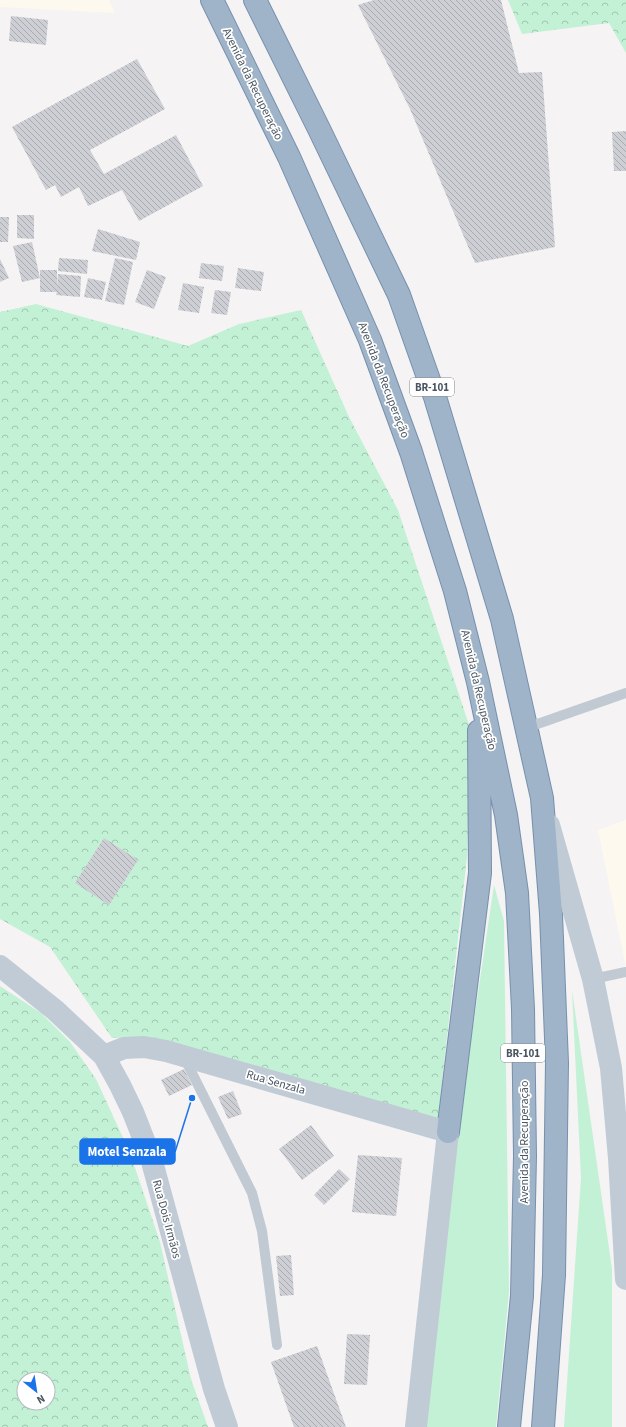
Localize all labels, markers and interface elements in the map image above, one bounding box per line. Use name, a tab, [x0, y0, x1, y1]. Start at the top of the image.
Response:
street label: Avenida da Recuperação	[218, 25, 287, 143]
street label: Avenida da Recuperação	[354, 320, 413, 441]
road number: BR-101	[410, 378, 454, 396]
street label: Avenida da Recuperação	[456, 628, 501, 752]
road number: BR-101	[501, 1044, 545, 1062]
street label: Rua Senzala	[244, 1066, 307, 1099]
street label: Avenida da Recuperação	[516, 1081, 533, 1203]
callout: Motel Senzala	[80, 1139, 175, 1164]
text: Motel Senzala	[87, 1143, 167, 1161]
street label: Rua Dois Irmãos	[148, 1178, 185, 1260]
north arrow	[16, 1371, 56, 1411]
text: N	[34, 1391, 48, 1408]

